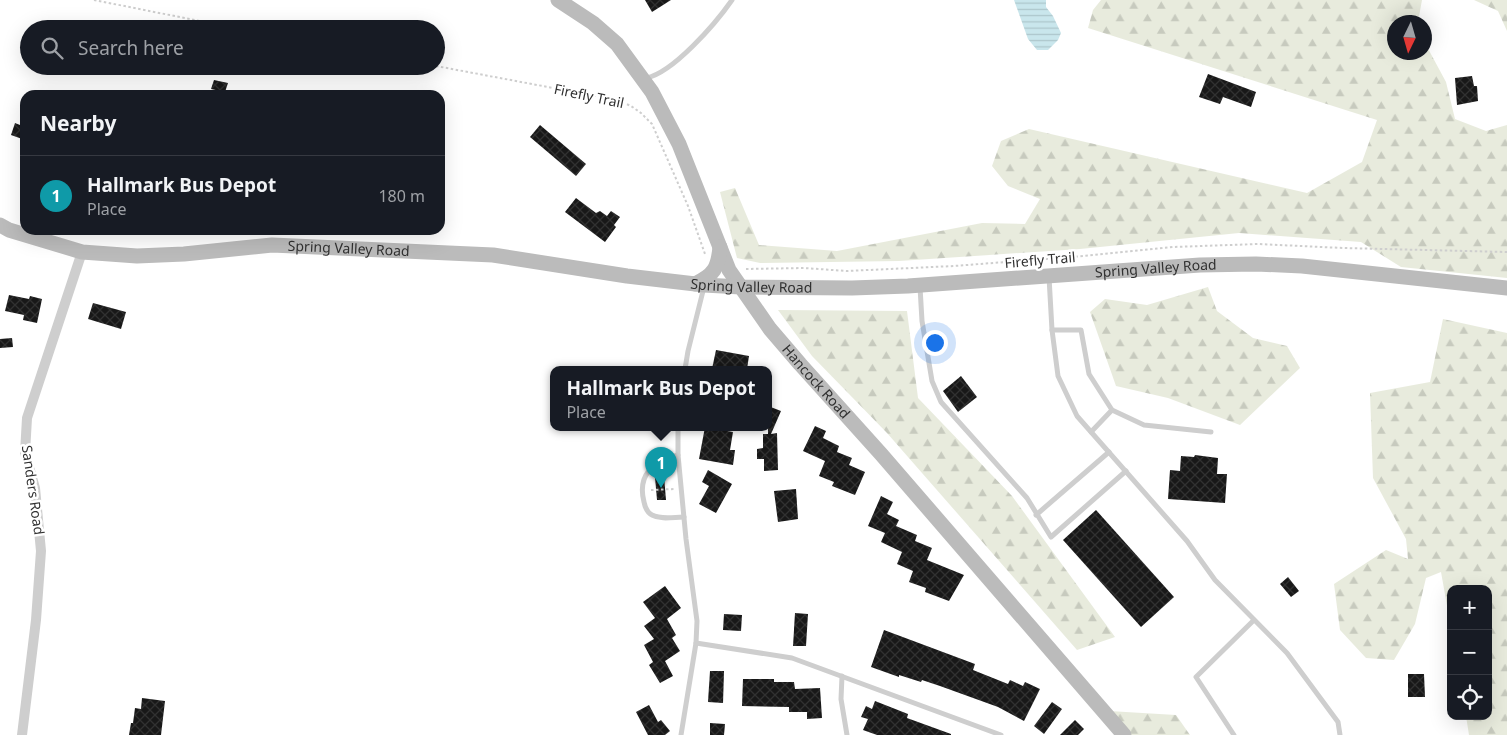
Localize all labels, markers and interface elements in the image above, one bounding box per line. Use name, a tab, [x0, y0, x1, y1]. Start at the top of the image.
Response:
north arrow	[1387, 15, 1432, 60]
search box	[20, 20, 445, 75]
icon: search	[38, 34, 66, 62]
text: Search here	[78, 35, 184, 61]
street label: Firefly Trail	[552, 79, 626, 112]
text: Nearby	[40, 109, 116, 137]
text: Hallmark Bus Depot	[87, 172, 276, 198]
text: 1	[51, 185, 61, 207]
text: 180 m	[378, 185, 425, 207]
text: Place	[87, 198, 127, 220]
street label: Spring Valley Road	[287, 236, 410, 260]
street label: Firefly Trail	[1004, 247, 1076, 272]
street label: Spring Valley Road	[1094, 255, 1217, 282]
street label: Spring Valley Road	[689, 273, 812, 297]
your location	[922, 330, 948, 356]
street label: Hancock Road	[778, 340, 855, 422]
popup	[550, 366, 772, 431]
text: Hallmark Bus Depot	[566, 375, 756, 401]
text: Place	[566, 401, 606, 423]
street label: Sanders Road	[18, 444, 49, 536]
pin: 1	[645, 447, 677, 488]
map controls	[1447, 585, 1492, 720]
button: +	[1447, 585, 1492, 630]
button: −	[1447, 630, 1492, 675]
button: locate	[1447, 675, 1492, 720]

